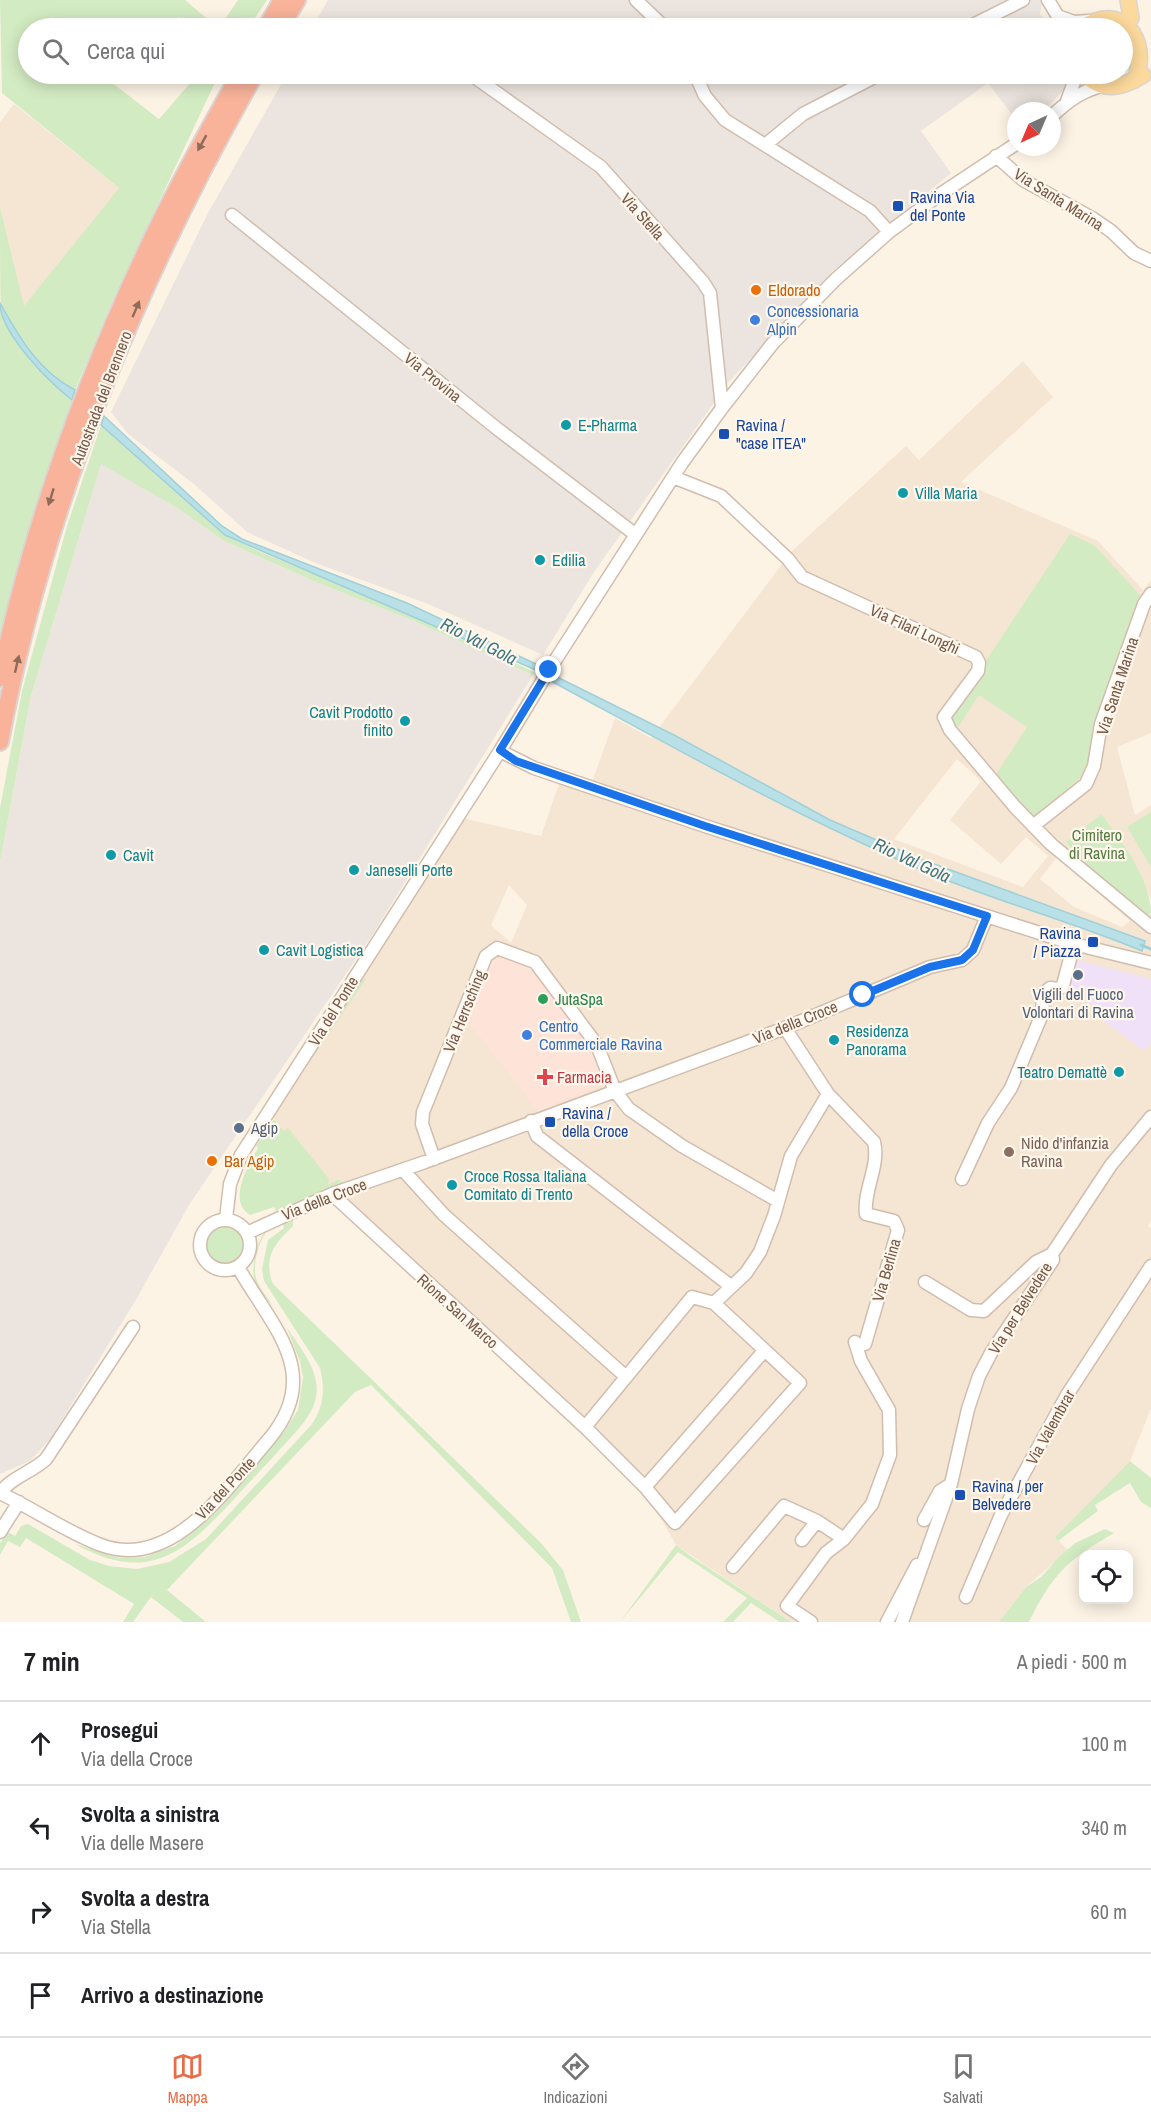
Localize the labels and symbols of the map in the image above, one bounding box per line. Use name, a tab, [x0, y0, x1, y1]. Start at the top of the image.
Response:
north arrow	[1007, 102, 1061, 156]
one-way arrow	[196, 135, 207, 151]
street label: Via Santa Marina	[1010, 163, 1109, 236]
place label: Ravina Via del Ponte	[910, 186, 975, 226]
street label: Via Stella	[616, 188, 670, 245]
marker: Ravina Via del Ponte	[891, 199, 905, 213]
place label: Eldorado	[768, 279, 821, 301]
marker: Eldorado	[749, 283, 763, 297]
one-way arrow	[132, 300, 141, 318]
place label: Concessionaria Alpin	[766, 300, 860, 340]
marker: Concessionaria Alpin	[748, 313, 762, 327]
street label: Autostrada del Brennero	[65, 328, 137, 469]
street label: Via Provina	[400, 347, 467, 407]
place label: E-Pharma	[578, 414, 638, 436]
place label: Ravina / "case ITEA"	[736, 414, 806, 454]
marker: E-Pharma	[559, 418, 573, 432]
marker: Ravina / "case ITEA"	[717, 427, 731, 441]
place label: Villa Maria	[915, 482, 978, 504]
marker: Villa Maria	[896, 486, 910, 500]
one-way arrow	[45, 488, 55, 506]
place label: Edilia	[552, 549, 586, 571]
marker: Edilia	[533, 553, 547, 567]
street label: Via Filari Longhi	[866, 599, 964, 659]
water label: Rio Val Gola	[437, 611, 521, 671]
street label: Via Santa Marina	[1091, 633, 1143, 738]
one-way arrow	[13, 655, 22, 674]
route end	[535, 656, 561, 682]
place label: Cavit Prodotto finito	[309, 701, 393, 741]
marker: Cavit Prodotto finito	[398, 714, 412, 728]
park label: Cimitero di Ravina	[1069, 824, 1126, 864]
water label: Rio Val Gola	[869, 831, 955, 889]
place label: Cavit	[123, 844, 154, 866]
marker: Cavit	[104, 848, 118, 862]
place label: Janeselli Porte	[366, 859, 453, 881]
marker: Janeselli Porte	[347, 863, 361, 877]
place label: Ravina / Piazza	[1034, 922, 1082, 962]
marker: Ravina / Piazza	[1086, 935, 1100, 949]
place label: Cavit Logistica	[276, 939, 364, 961]
marker: Cavit Logistica	[257, 943, 271, 957]
street label: Via Herrsching	[437, 966, 491, 1056]
marker: Vigili del Fuoco Volontari di Ravina	[1071, 968, 1085, 982]
street label: Via del Ponte	[303, 972, 363, 1050]
route start	[849, 981, 875, 1007]
place label: Vigili del Fuoco Volontari di Ravina	[1022, 983, 1134, 1023]
place label: JutaSpa	[555, 988, 604, 1010]
marker: JutaSpa	[536, 992, 550, 1006]
street label: Via della Croce	[749, 995, 841, 1049]
place label: Centro Commerciale Ravina	[539, 1015, 663, 1055]
place label: Residenza Panorama	[846, 1020, 909, 1060]
marker: Centro Commerciale Ravina	[520, 1028, 534, 1042]
marker: Residenza Panorama	[827, 1033, 841, 1047]
place label: Teatro Demattè	[1017, 1061, 1107, 1083]
marker: Teatro Demattè	[1112, 1065, 1126, 1079]
place label: Farmacia	[557, 1066, 612, 1088]
marker: Farmacia	[538, 1070, 552, 1084]
place label: Ravina / della Croce	[562, 1102, 628, 1142]
marker: Ravina / della Croce	[543, 1115, 557, 1129]
place label: Agip	[250, 1117, 278, 1139]
marker: Agip	[232, 1121, 246, 1135]
place label: Nido d'infanzia Ravina	[1021, 1132, 1110, 1172]
marker: Nido d'infanzia Ravina	[1002, 1145, 1016, 1159]
place label: Bar Agip	[224, 1150, 274, 1172]
marker: Bar Agip	[205, 1154, 219, 1168]
place label: Croce Rossa Italiana Comitato di Trento	[464, 1165, 587, 1205]
street label: Via della Croce	[278, 1173, 370, 1225]
marker: Croce Rossa Italiana Comitato di Trento	[445, 1178, 459, 1192]
street label: Via Berlina	[867, 1235, 906, 1304]
street label: Via per Belvedere	[983, 1258, 1057, 1358]
street label: Rione San Marco	[413, 1269, 503, 1353]
street label: Via Valembrar	[1020, 1385, 1080, 1468]
street label: Via del Ponte	[190, 1452, 260, 1524]
place label: Ravina / per Belvedere	[972, 1475, 1044, 1515]
marker: Ravina / per Belvedere	[953, 1488, 967, 1502]

